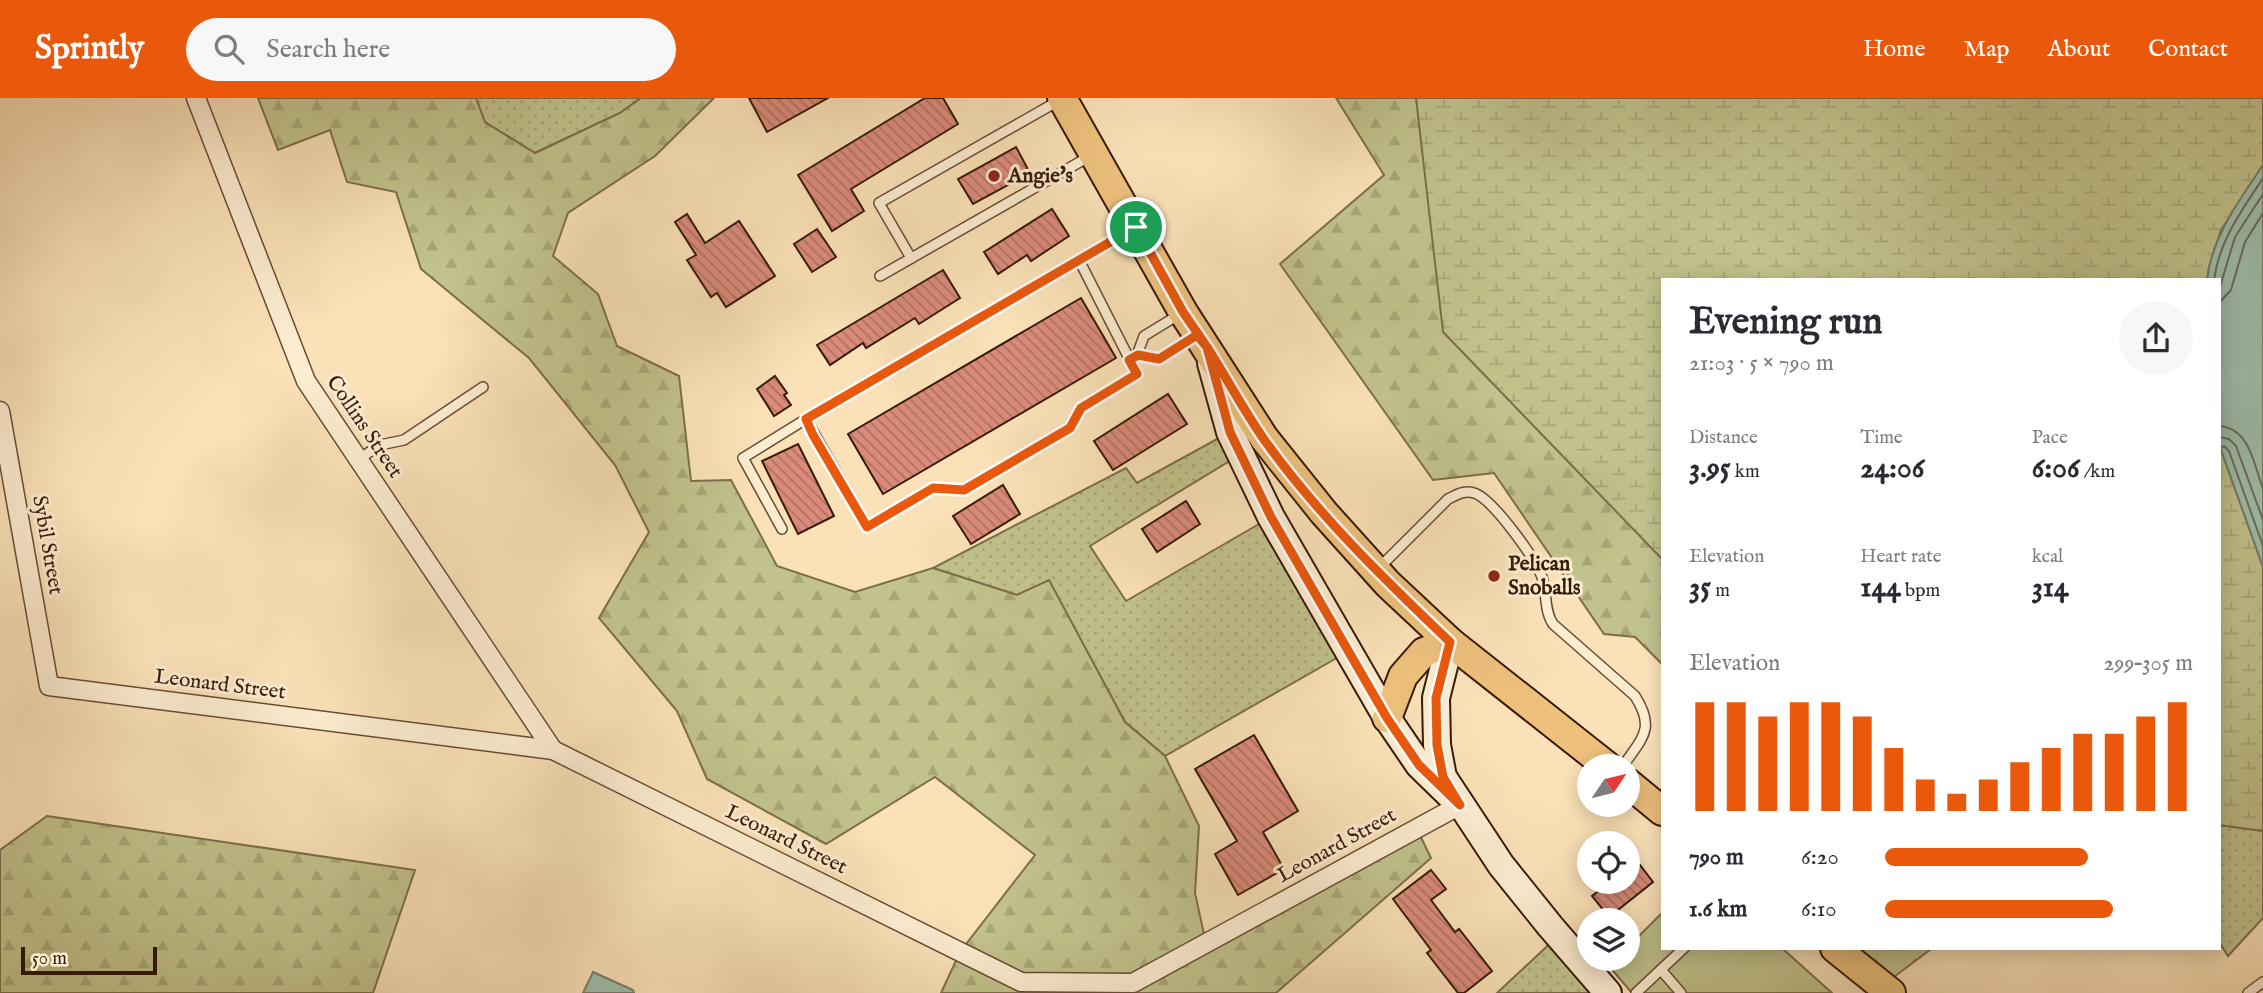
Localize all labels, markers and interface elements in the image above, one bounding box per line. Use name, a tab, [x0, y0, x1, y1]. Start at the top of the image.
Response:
search box	[186, 18, 676, 81]
text: Sprintly	[35, 28, 144, 70]
icon: search	[210, 30, 248, 68]
text: Search here	[266, 33, 390, 66]
text: Home	[1863, 34, 1926, 65]
text: Map	[1964, 34, 2010, 65]
text: About	[2048, 34, 2110, 65]
text: Contact	[2148, 34, 2228, 65]
place label: Angie's	[1007, 163, 1073, 190]
marker: Angie's	[986, 168, 1002, 184]
pin	[1106, 197, 1166, 257]
icon: arrive	[1117, 208, 1155, 246]
text: Evening run	[1689, 299, 1883, 347]
button: share	[2119, 301, 2193, 375]
text: 21:03 · 5 × 790 m	[1689, 349, 1834, 378]
street label: Collins Street	[320, 370, 408, 484]
text: Distance	[1689, 426, 1758, 450]
text: Time	[1860, 426, 1903, 450]
text: Pace	[2032, 426, 2068, 450]
text: 3.95	[1689, 450, 1731, 488]
text: 24:06	[1860, 450, 1924, 488]
text: 6:06	[2032, 450, 2080, 488]
text: km	[1731, 460, 1760, 484]
text: /km	[2080, 460, 2115, 484]
street label: Sybil Street	[25, 493, 69, 597]
text: Elevation	[1689, 545, 1764, 569]
text: Heart rate	[1860, 545, 1941, 569]
text: kcal	[2032, 545, 2063, 569]
place label: Pelican Snoballs	[1508, 551, 1580, 602]
marker: Pelican Snoballs	[1486, 568, 1502, 584]
text: 35	[1689, 569, 1711, 607]
text: 144	[1860, 569, 1901, 607]
text: 314	[2032, 569, 2069, 607]
text: m	[1711, 579, 1730, 603]
text: bpm	[1901, 579, 1940, 603]
text: Elevation	[1689, 649, 1780, 678]
text: 299–305 m	[2103, 649, 2193, 678]
street label: Leonard Street	[153, 664, 287, 706]
north arrow	[1577, 754, 1640, 817]
map controls	[1577, 754, 1640, 971]
street label: Leonard Street	[721, 799, 851, 881]
street label: Leonard Street	[1273, 802, 1401, 890]
button: locate	[1577, 831, 1640, 894]
text: 790 m	[1689, 843, 1744, 872]
text: 6:20	[1801, 843, 1839, 872]
text: 1.6 km	[1689, 895, 1747, 924]
text: 6:10	[1801, 895, 1837, 924]
button: layers	[1577, 908, 1640, 971]
scale bar	[21, 944, 158, 976]
text: 50 m	[32, 947, 67, 971]

